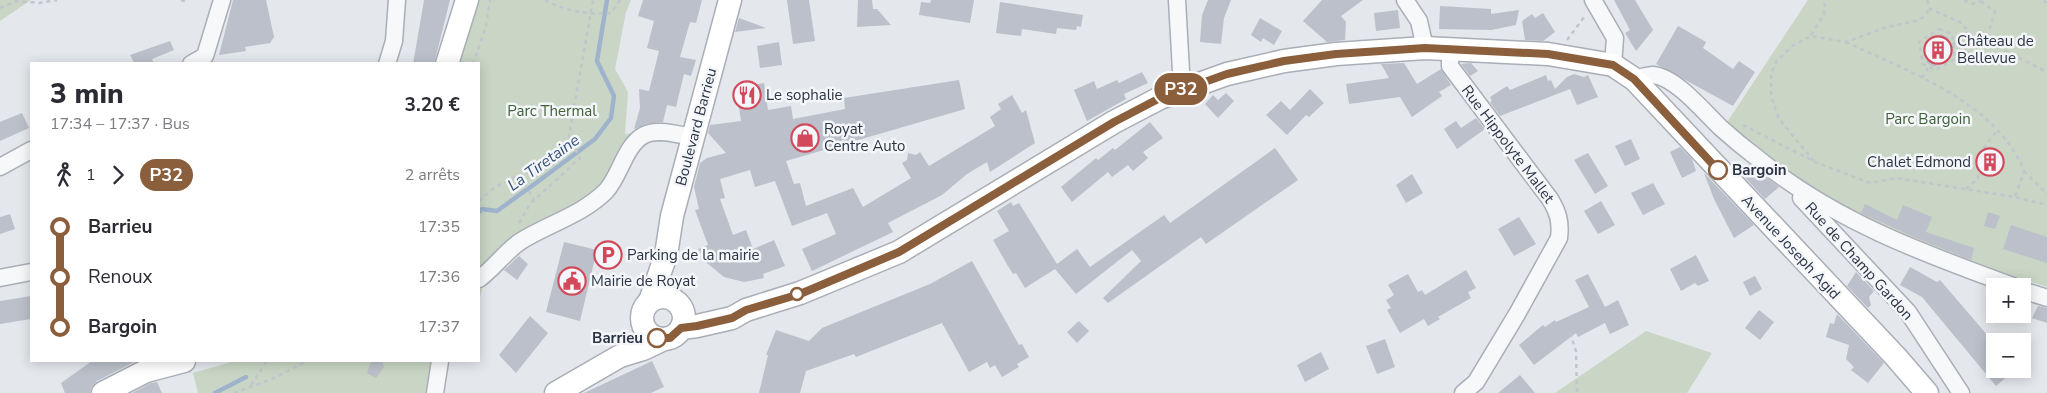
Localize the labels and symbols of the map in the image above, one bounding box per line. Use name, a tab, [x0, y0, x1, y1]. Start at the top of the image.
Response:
place label: Château de Bellevue	[1957, 31, 2034, 68]
building icon: Château de Bellevue	[1923, 35, 1953, 65]
street label: Boulevard Barrieu	[671, 66, 721, 188]
line badge: P32	[1152, 73, 1210, 105]
restaurant icon: Le sophalie	[732, 80, 762, 110]
street label: Rue Hippolyte Mallet	[1457, 81, 1559, 208]
place label: Le sophalie	[766, 85, 843, 105]
park label: Parc Thermal	[507, 101, 597, 121]
park label: Parc Bargoin	[1885, 109, 1971, 129]
place label: Royat Centre Auto	[824, 119, 905, 156]
shop icon: Royat Centre Auto	[790, 123, 820, 153]
water label: La Tiretaine	[503, 129, 584, 196]
building icon: Chalet Edmond	[1975, 147, 2005, 177]
place label: Chalet Edmond	[1867, 152, 1971, 172]
marker: Bargoin	[1708, 160, 1728, 180]
place label: Bargoin	[1732, 160, 1787, 180]
street label: Avenue Joseph Agid	[1737, 190, 1845, 304]
street label: Rue de Champ Gardon	[1801, 198, 1917, 324]
parking icon: Parking de la mairie	[593, 240, 623, 270]
place label: Parking de la mairie	[627, 245, 760, 265]
public building icon: Mairie de Royat	[557, 266, 587, 296]
place label: Mairie de Royat	[591, 271, 696, 291]
unlabelled marker	[790, 287, 804, 301]
place label: Barrieu	[592, 328, 643, 348]
marker: Barrieu	[647, 328, 667, 348]

